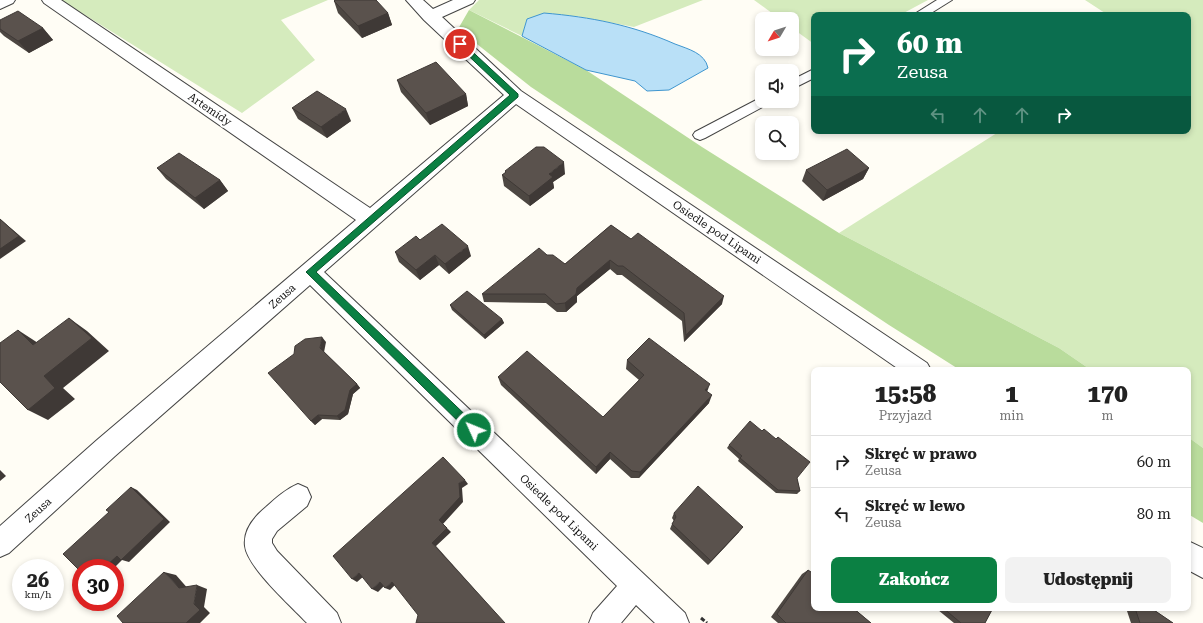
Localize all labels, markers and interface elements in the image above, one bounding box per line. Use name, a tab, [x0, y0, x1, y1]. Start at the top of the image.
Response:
north arrow	[755, 12, 799, 56]
map controls	[755, 12, 799, 160]
pin	[443, 27, 477, 61]
text: 60 m	[897, 27, 962, 60]
icon: right	[831, 28, 883, 80]
icon: arrive	[449, 33, 471, 55]
text: Zeusa	[897, 61, 948, 82]
button: sound	[755, 64, 799, 108]
street label: Artemidy	[186, 90, 234, 129]
icon: left	[927, 104, 949, 126]
icon: ahead	[969, 104, 991, 126]
icon: ahead	[1011, 104, 1033, 126]
icon: right	[1053, 104, 1075, 126]
button: search	[755, 116, 799, 160]
street label: Osiedle pod Lipami	[670, 198, 764, 267]
street label: Zeusa	[266, 281, 298, 311]
text: 15:58	[874, 380, 936, 408]
text: 1	[1005, 380, 1018, 408]
text: 170	[1087, 380, 1128, 408]
text: Przyjazd	[879, 408, 932, 423]
text: min	[999, 408, 1024, 423]
text: m	[1101, 408, 1113, 423]
position arrow	[453, 409, 495, 451]
text: Skręć w prawo	[865, 445, 977, 463]
icon: right	[831, 451, 853, 473]
text: 60 m	[1137, 453, 1171, 471]
text: Zeusa	[865, 463, 902, 478]
street label: Osiedle pod Lipami	[517, 472, 601, 553]
street label: Zeusa	[22, 495, 54, 526]
text: Skręć w lewo	[865, 497, 965, 515]
icon: left	[831, 503, 853, 525]
text: 80 m	[1137, 505, 1171, 523]
text: Zeusa	[865, 515, 902, 530]
button: Zakończ	[831, 557, 997, 603]
button: Udostępnij	[1005, 557, 1171, 603]
speed limit sign: 30	[72, 559, 124, 611]
text: 26	[27, 568, 49, 592]
text: km/h	[25, 589, 51, 600]

